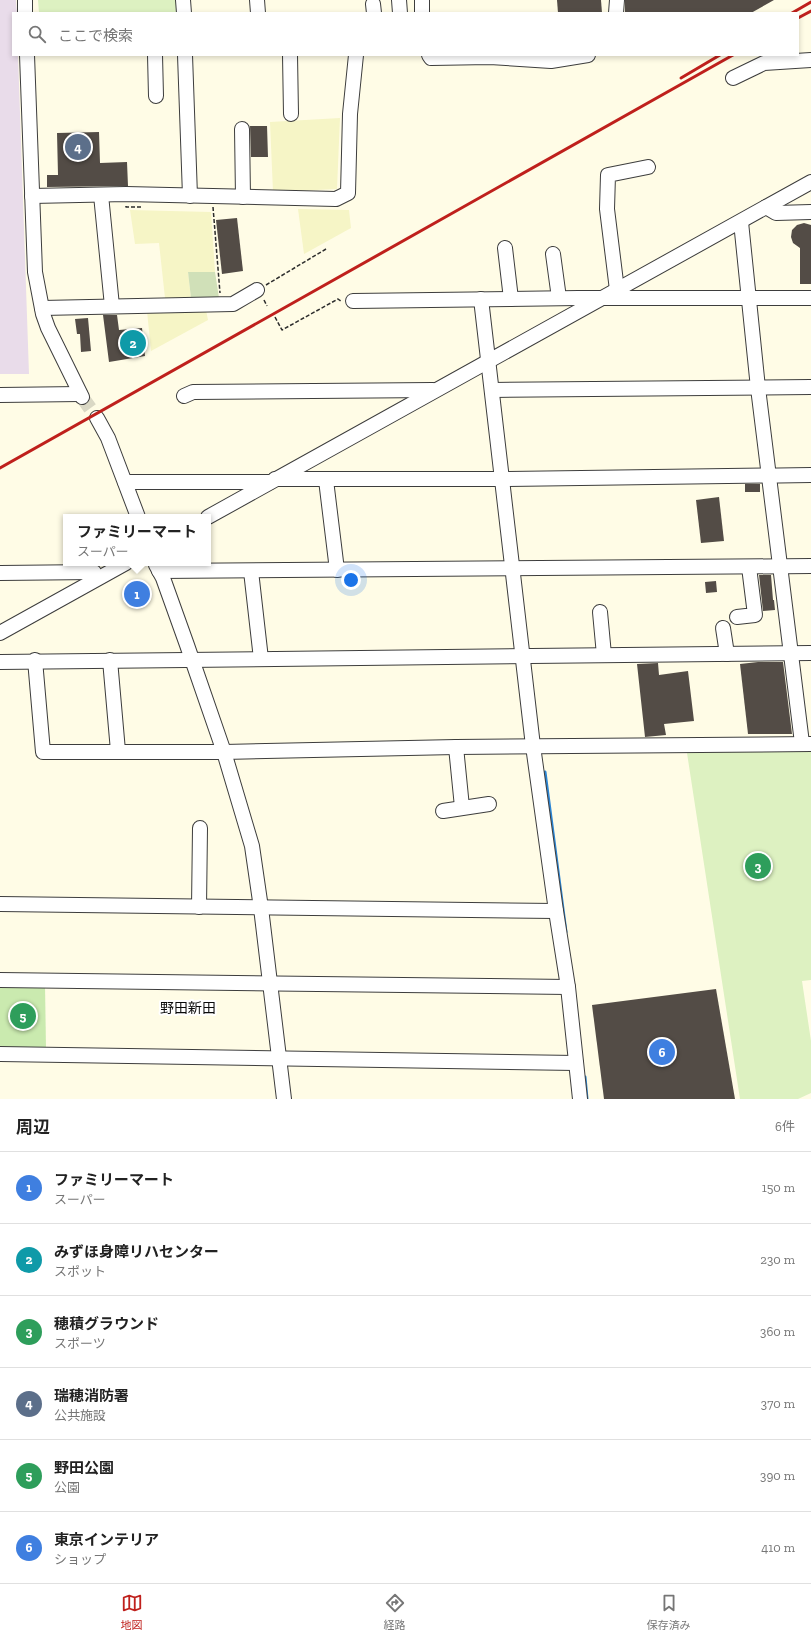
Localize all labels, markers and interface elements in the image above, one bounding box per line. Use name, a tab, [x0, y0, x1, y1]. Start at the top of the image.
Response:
search box	[12, 12, 799, 56]
icon: search	[26, 23, 48, 45]
text: ここで検索	[58, 27, 133, 45]
pin: 4	[65, 132, 91, 162]
pin: 2	[120, 328, 146, 358]
popup	[63, 514, 211, 566]
text: ファミリーマート	[77, 523, 197, 541]
text: スーパー	[77, 544, 129, 559]
your location	[341, 570, 361, 590]
pin: 1	[124, 579, 150, 609]
pin: 3	[745, 851, 771, 881]
district label: 野田新田	[160, 1000, 216, 1017]
pin: 5	[10, 1001, 36, 1031]
pin: 6	[649, 1037, 675, 1067]
text: 周辺	[16, 1117, 50, 1137]
text: 6件	[775, 1119, 795, 1134]
text: ファミリーマート	[54, 1171, 174, 1189]
text: 1	[26, 1180, 32, 1195]
text: 150 m	[762, 1180, 795, 1195]
text: スーパー	[54, 1192, 106, 1207]
text: みずほ身障リハセンター	[54, 1243, 219, 1261]
text: 2	[26, 1252, 32, 1267]
text: 230 m	[760, 1252, 795, 1267]
text: スポット	[54, 1264, 106, 1279]
text: 穂積グラウンド	[54, 1315, 159, 1333]
text: 3	[26, 1324, 32, 1339]
text: 360 m	[760, 1324, 795, 1339]
text: スポーツ	[54, 1336, 106, 1351]
text: 瑞穂消防署	[54, 1387, 129, 1405]
text: 4	[25, 1396, 33, 1411]
text: 370 m	[761, 1396, 795, 1411]
text: 公共施設	[54, 1408, 106, 1423]
text: 野田公園	[54, 1459, 114, 1477]
text: 5	[26, 1468, 32, 1483]
text: 390 m	[760, 1468, 795, 1483]
text: 公園	[54, 1480, 80, 1495]
text: 東京インテリア	[54, 1531, 159, 1549]
text: 6	[26, 1540, 32, 1555]
text: 410 m	[761, 1540, 795, 1555]
text: ショップ	[54, 1552, 106, 1567]
tab: 地図	[121, 1592, 143, 1632]
tab: 経路	[384, 1592, 406, 1632]
tab: 保存済み	[647, 1592, 691, 1632]

